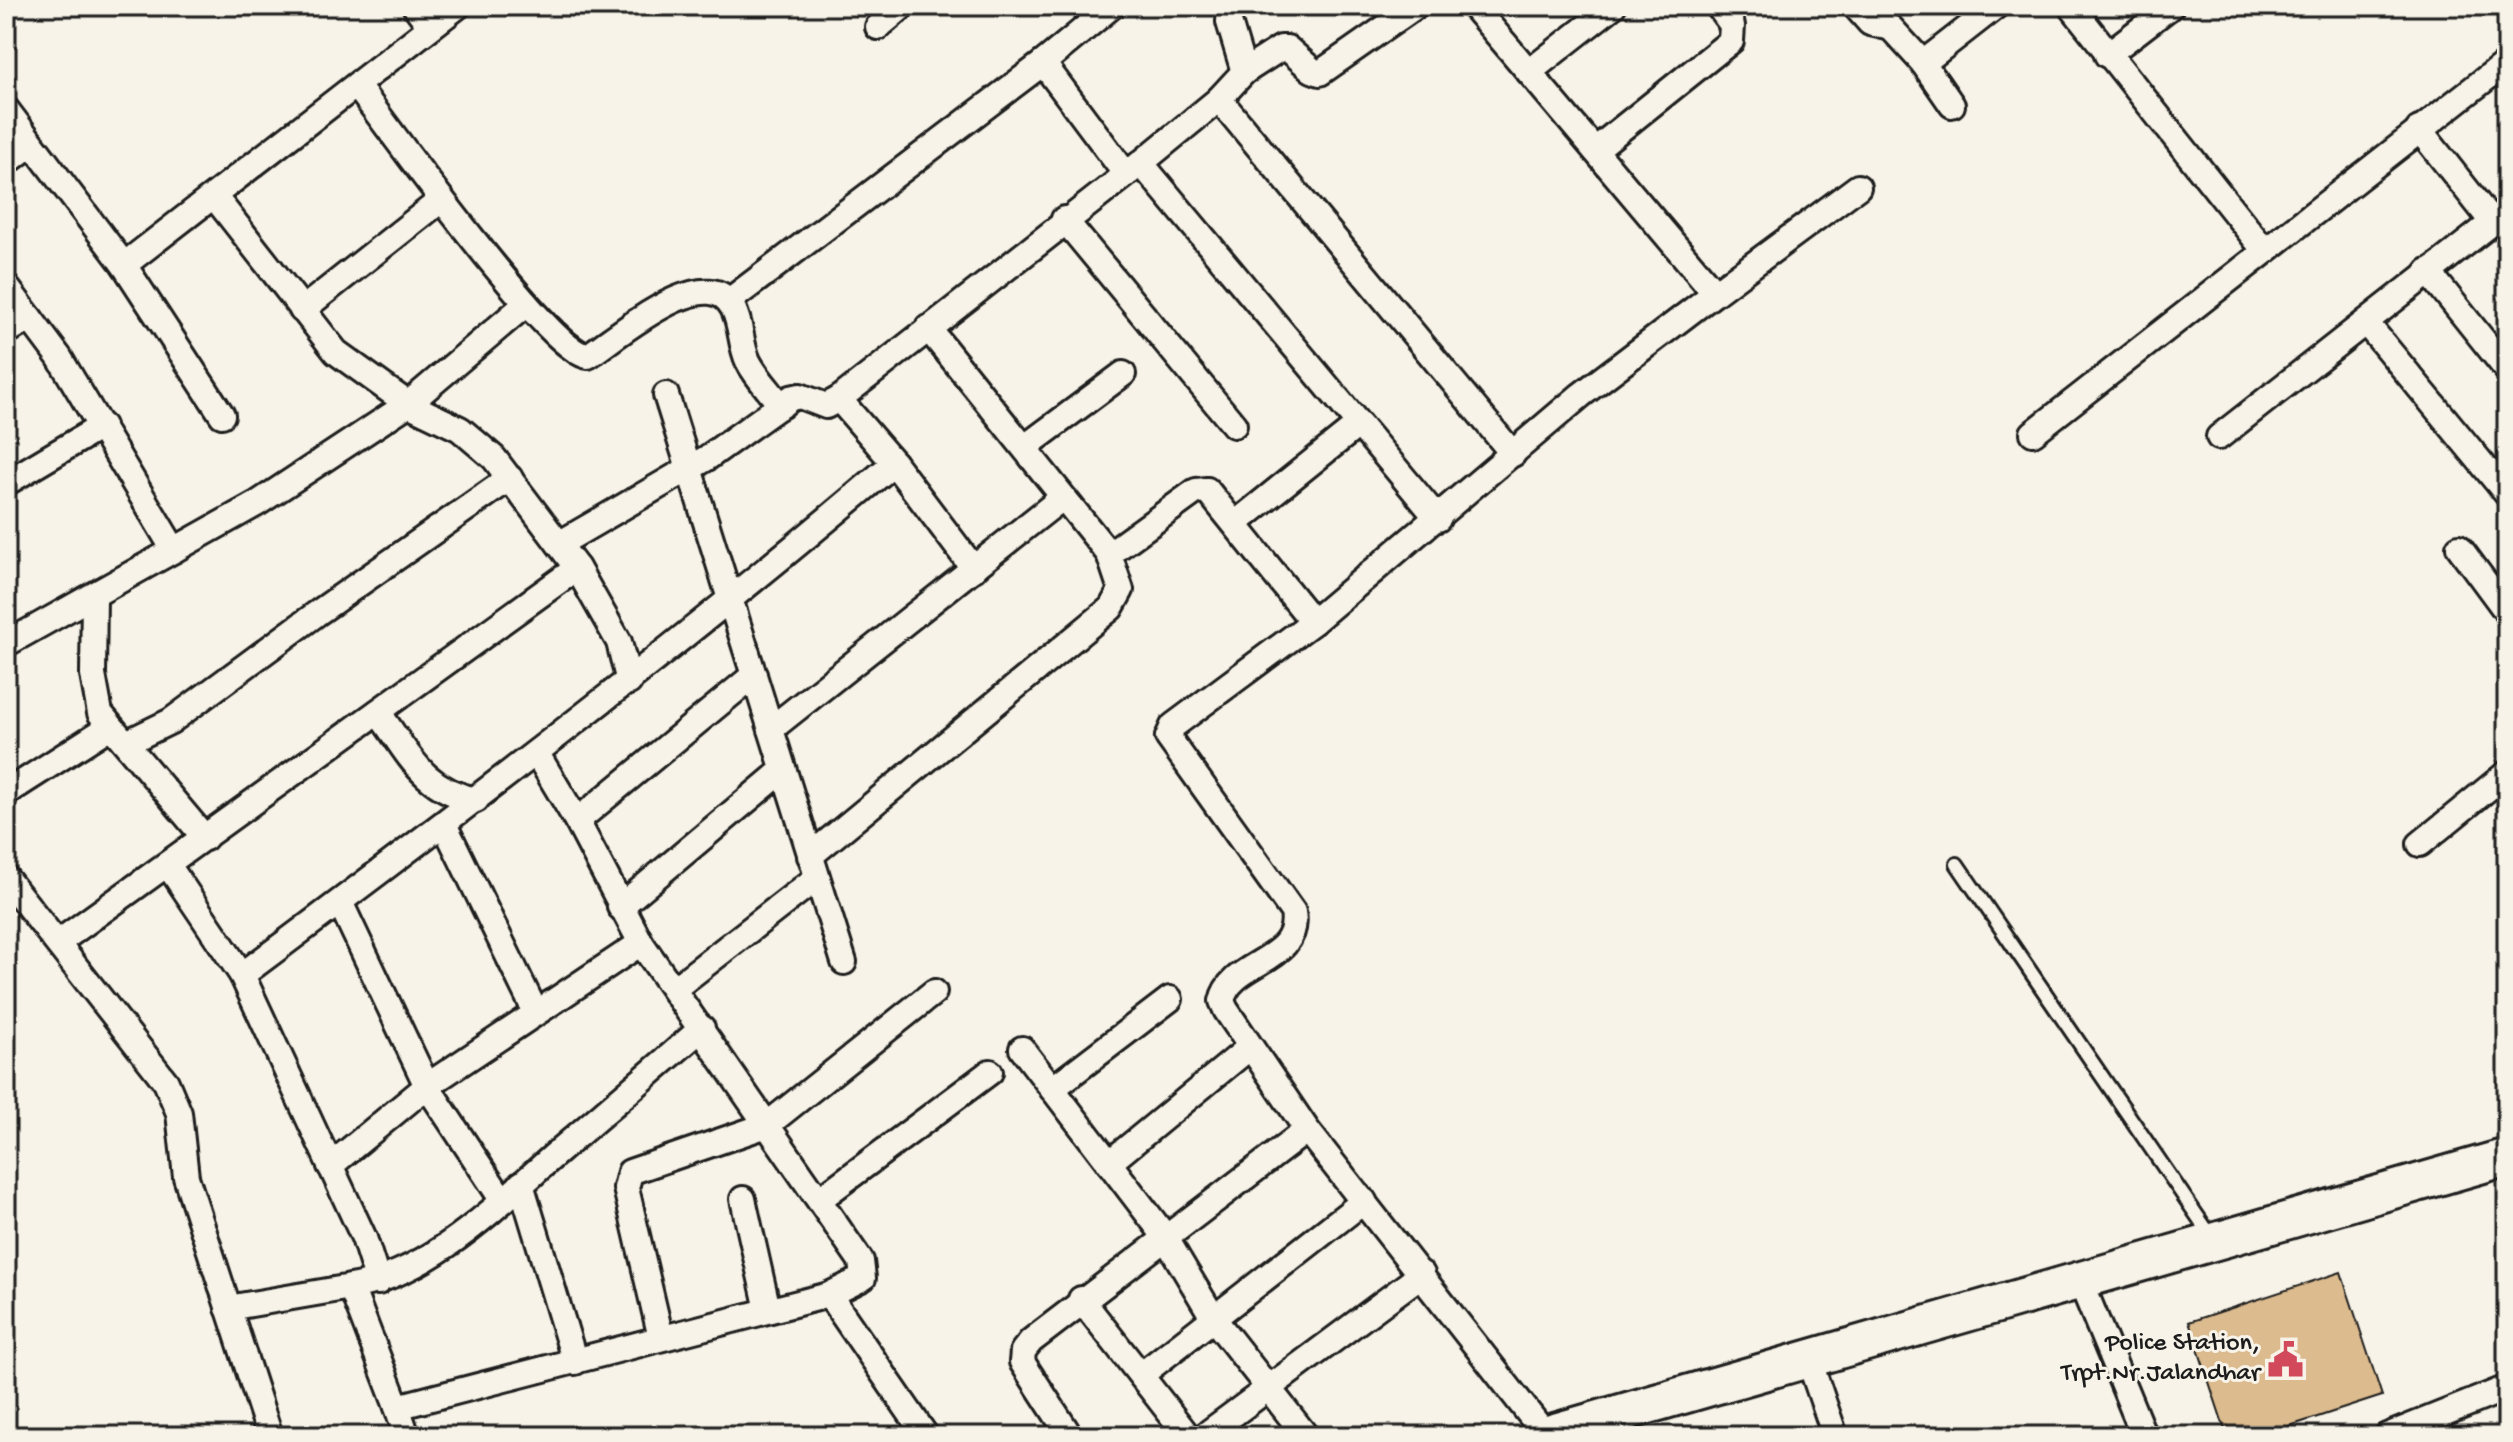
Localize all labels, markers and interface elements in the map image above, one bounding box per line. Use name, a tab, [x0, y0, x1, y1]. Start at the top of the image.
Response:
place label: Police Station, Trpt.Nr.Jalandhar	[2059, 1329, 2263, 1390]
public building icon: Police Station, Trpt.Nr.Jalandhar	[2267, 1340, 2305, 1378]

